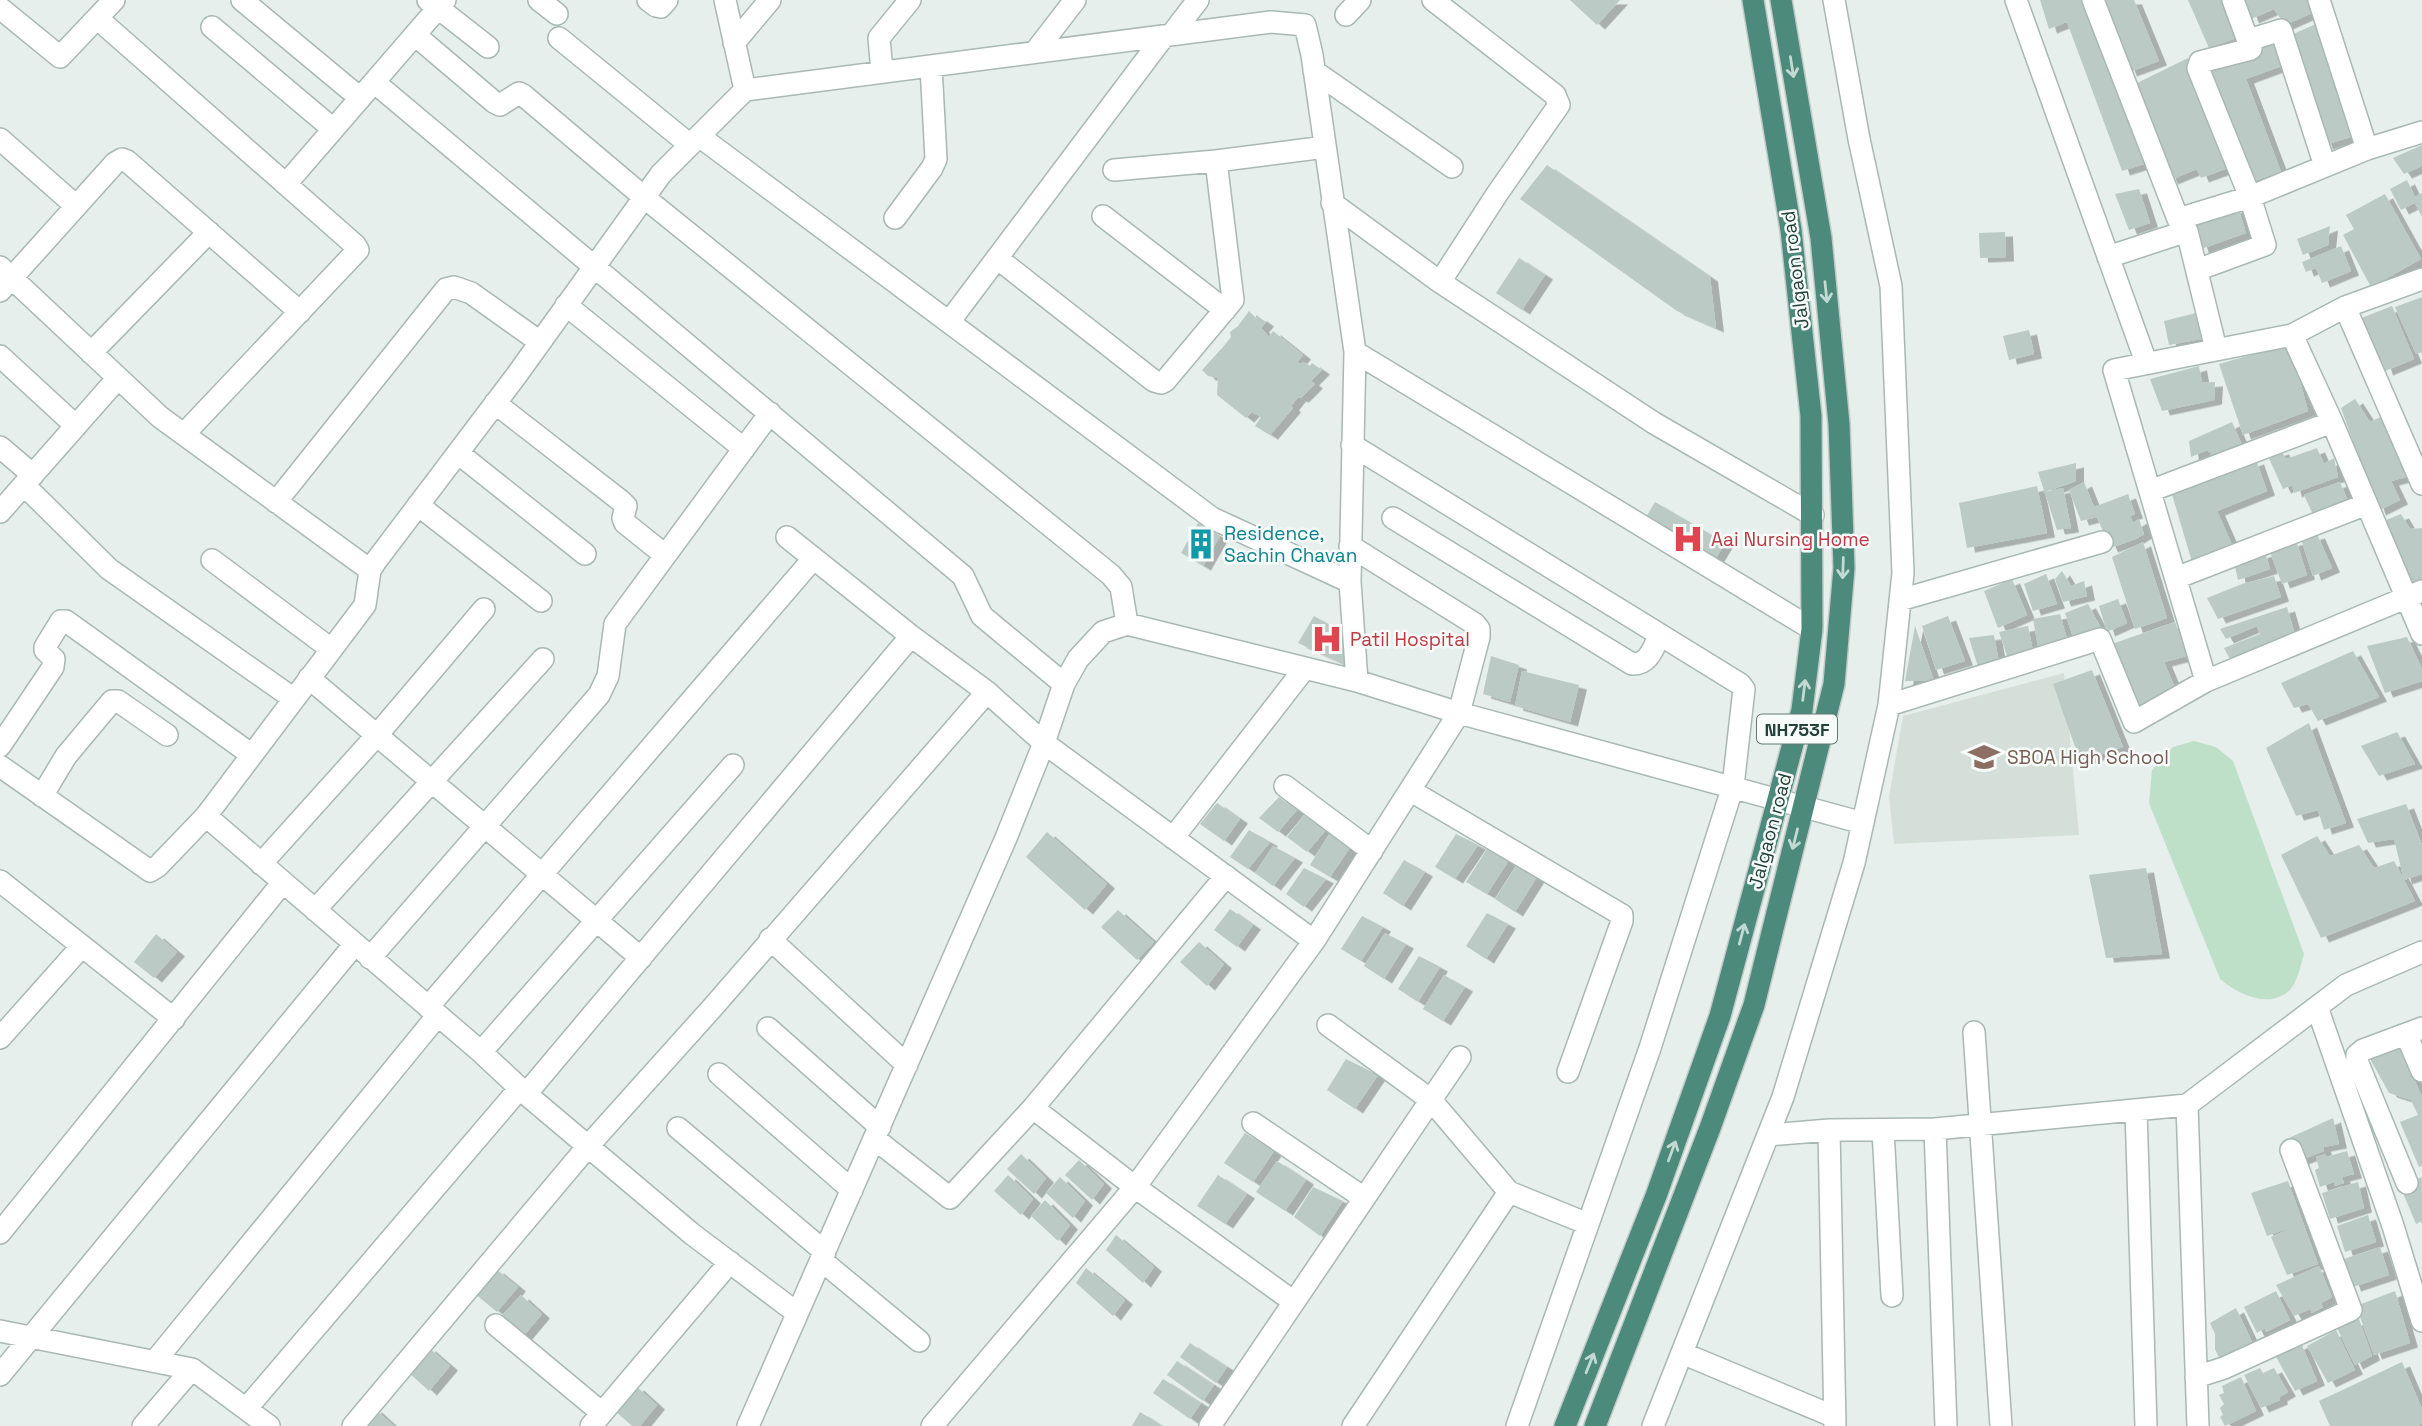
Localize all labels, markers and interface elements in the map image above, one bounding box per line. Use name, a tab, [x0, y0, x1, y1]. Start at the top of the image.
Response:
one-way arrow	[1786, 55, 1799, 78]
street label: Jalgaon road	[1775, 209, 1815, 331]
one-way arrow	[1820, 280, 1833, 303]
place label: Residence, Sachin Chavan	[1224, 521, 1357, 568]
hospital icon: Aai Nursing Home	[1671, 522, 1705, 556]
building icon: Residence, Sachin Chavan	[1184, 527, 1218, 561]
place label: Aai Nursing Home	[1711, 527, 1870, 552]
one-way arrow	[1836, 556, 1850, 579]
hospital icon: Patil Hospital	[1310, 622, 1344, 656]
place label: Patil Hospital	[1350, 627, 1470, 652]
one-way arrow	[1798, 679, 1811, 702]
road number: NH753F	[1757, 714, 1837, 744]
school or university icon: SBOA High School	[1967, 740, 2001, 774]
place label: SBOA High School	[2007, 745, 2169, 770]
street label: Jalgaon road	[1743, 770, 1797, 892]
one-way arrow	[1788, 828, 1801, 850]
one-way arrow	[1736, 923, 1749, 946]
one-way arrow	[1667, 1140, 1679, 1162]
one-way arrow	[1585, 1352, 1598, 1374]

